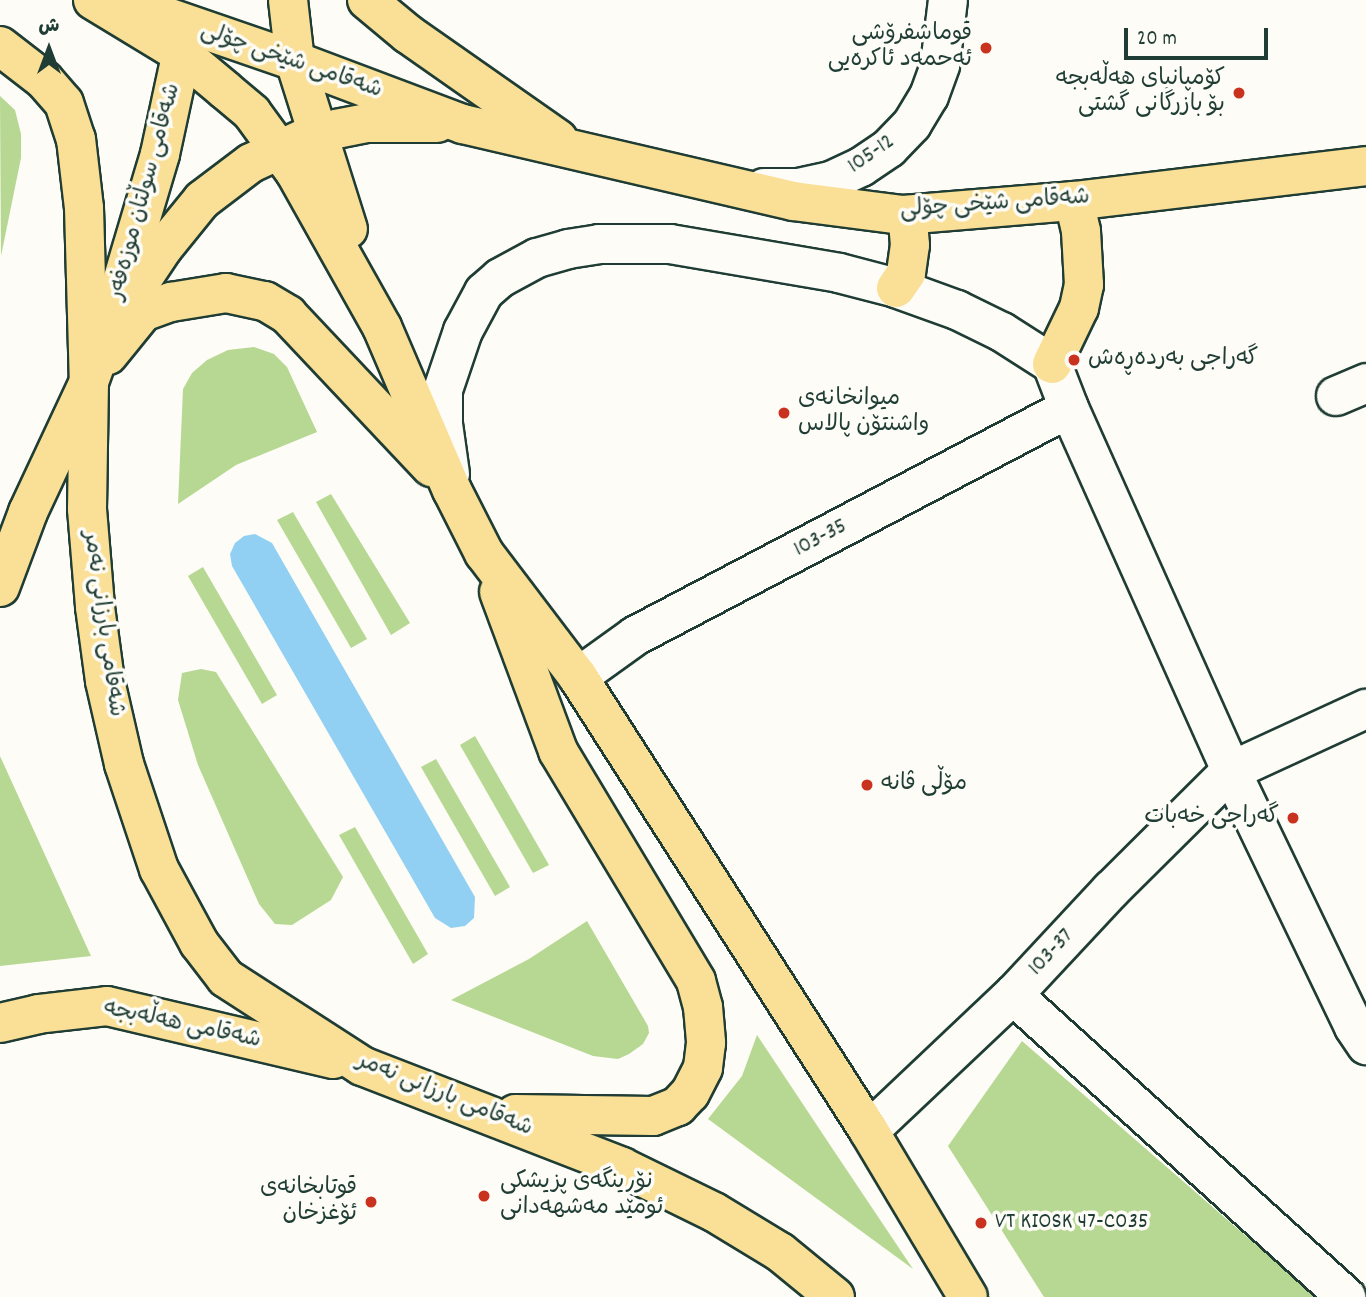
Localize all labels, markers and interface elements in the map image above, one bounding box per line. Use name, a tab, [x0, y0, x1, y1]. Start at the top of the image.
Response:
north arrow	[14, 14, 84, 84]
text: ش	[39, 14, 59, 41]
scale bar	[1128, 14, 1272, 58]
street label: شەقامی شێخی چۆلی	[197, 18, 385, 106]
place label: قوماشفرۆشی ئەحمەد ئاکرەیی	[828, 21, 972, 75]
text: 20 m	[1137, 25, 1177, 55]
marker: قوماشفرۆشی ئەحمەد ئاکرەیی	[978, 40, 994, 56]
place label: کۆمپانیای هەڵەبجە بۆ بازرگانی گشتی	[1056, 66, 1225, 120]
street label: شەقامی سوڵتان موزەفەر	[104, 81, 188, 303]
marker: کۆمپانیای هەڵەبجە بۆ بازرگانی گشتی	[1231, 85, 1247, 101]
street label: 105-12	[843, 129, 901, 181]
street label: شەقامی شێخی چۆلی	[899, 185, 1091, 225]
place label: گەراجی بەردەڕەش	[1088, 346, 1258, 374]
marker: گەراجی بەردەڕەش	[1066, 352, 1082, 368]
place label: میوانخانەی واشنتۆن پالاس	[798, 386, 929, 440]
marker: میوانخانەی واشنتۆن پالاس	[776, 405, 792, 421]
street label: 103-35	[790, 514, 852, 564]
street label: شەقامی بارزانی نەمر	[75, 529, 129, 719]
place label: مۆڵی ڤانە	[881, 771, 967, 799]
marker: مۆڵی ڤانە	[859, 777, 875, 793]
place label: گەراجی خەبات	[1144, 804, 1279, 832]
marker: گەراجی خەبات	[1285, 810, 1301, 826]
street label: 103-37	[1023, 924, 1081, 982]
street label: شەقامی هەڵەبجە	[101, 996, 263, 1056]
street label: شەقامی بارزانی نەمر	[352, 1048, 536, 1144]
place label: نۆرینگەی پزیشکی ئومێد مەشهەدانی	[500, 1169, 663, 1223]
place label: قوتابخانەی ئۆغزخان	[260, 1175, 357, 1229]
marker: نۆرینگەی پزیشکی ئومێد مەشهەدانی	[474, 1186, 494, 1206]
marker: قوتابخانەی ئۆغزخان	[363, 1194, 379, 1210]
place label: VT KIOSK 47-C035	[995, 1209, 1149, 1237]
marker: VT KIOSK 47-C035	[973, 1215, 989, 1231]

